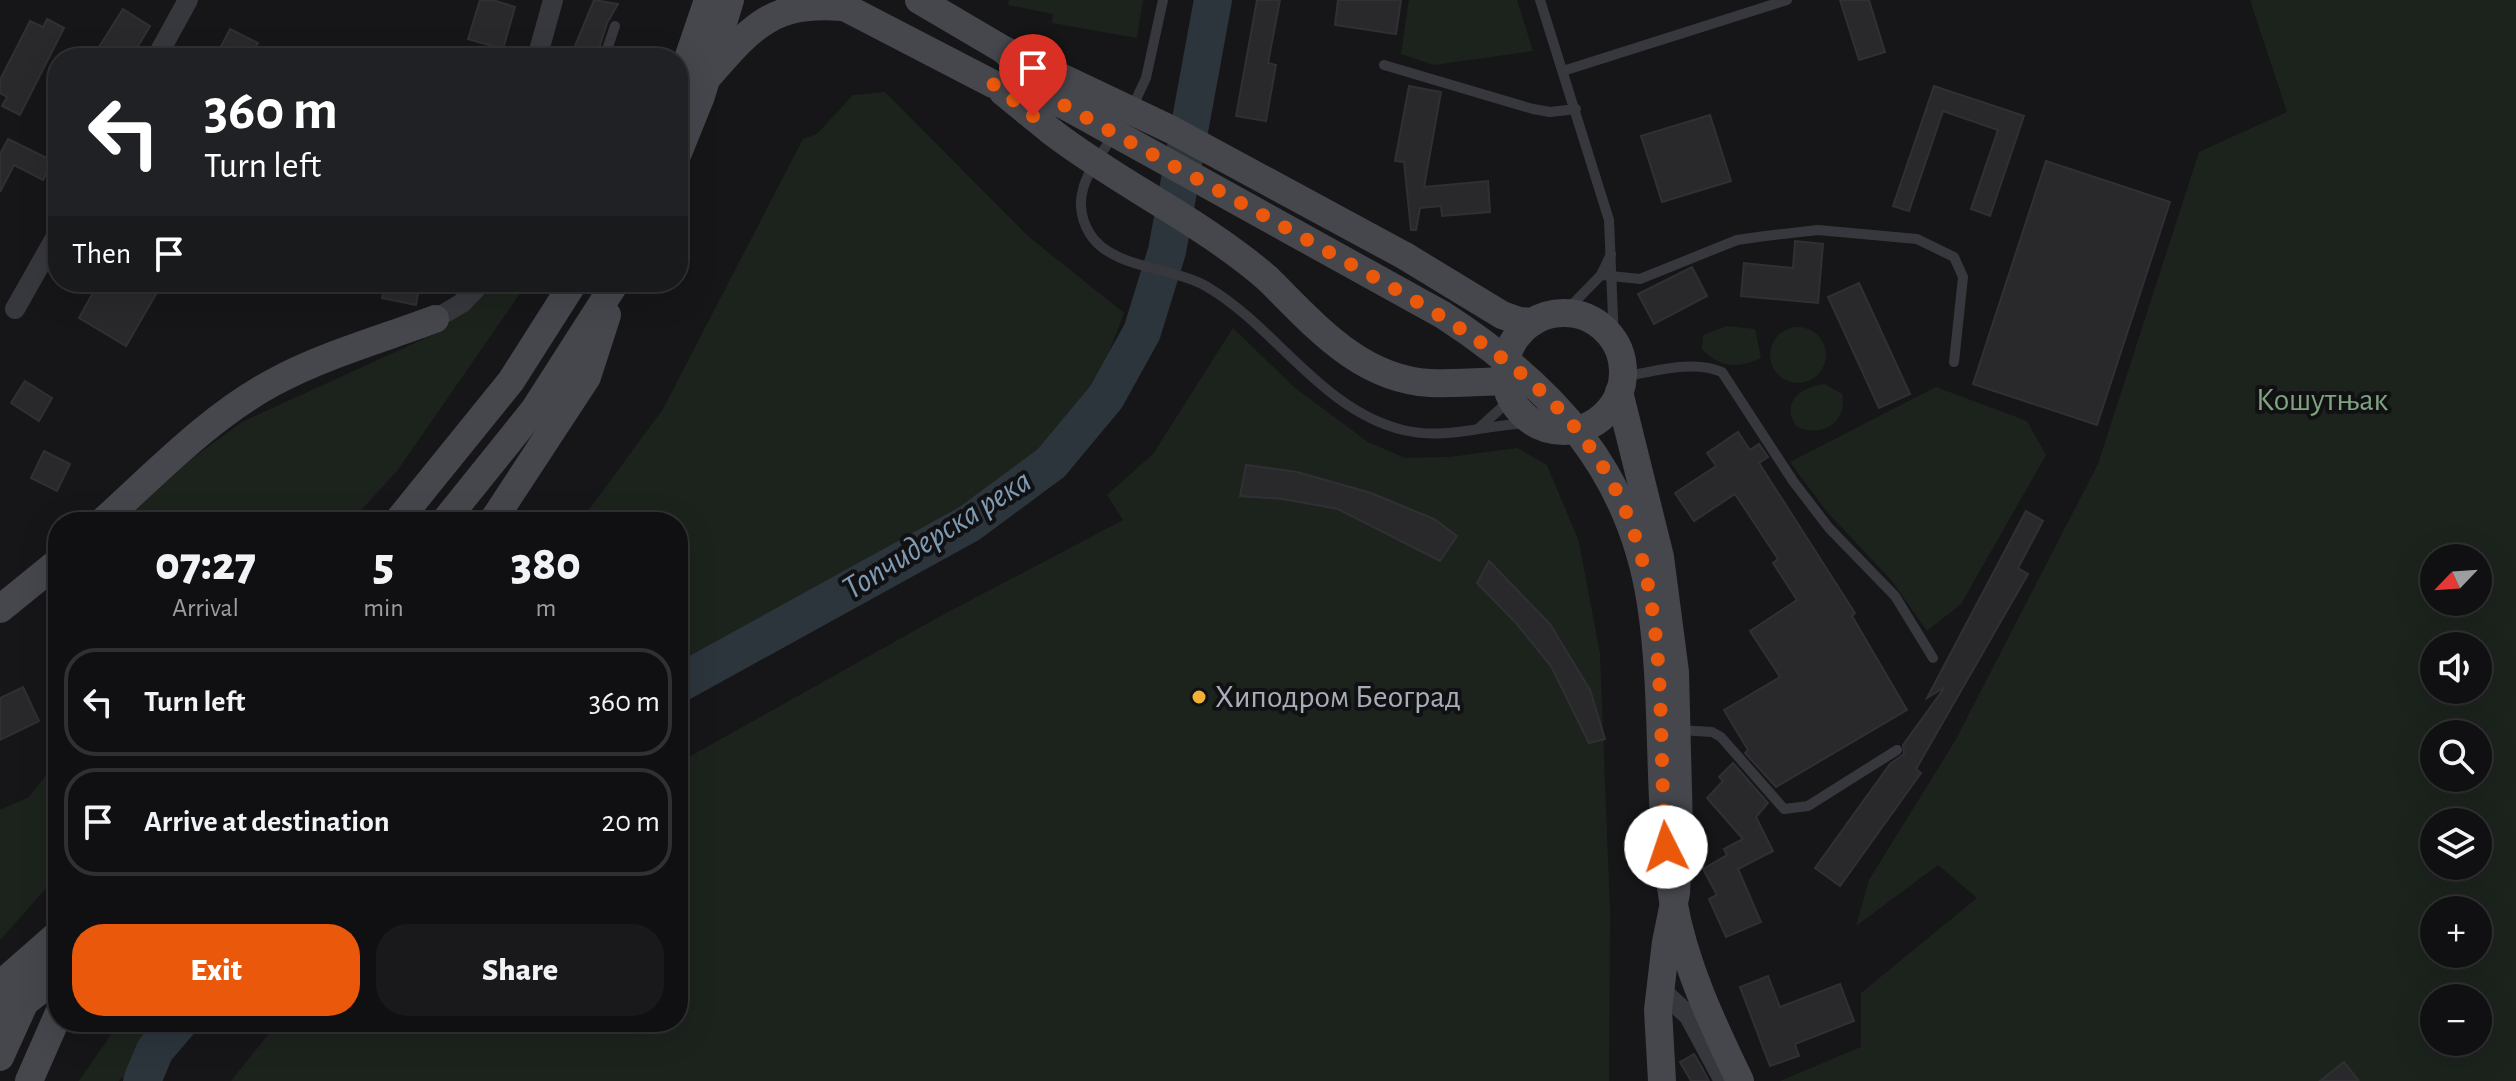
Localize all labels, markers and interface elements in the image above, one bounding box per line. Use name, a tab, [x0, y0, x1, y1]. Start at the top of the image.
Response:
pin	[999, 34, 1067, 116]
icon: arrive	[1011, 46, 1055, 90]
icon: left	[72, 80, 176, 184]
text: 360 m	[204, 83, 338, 139]
text: Turn left	[204, 148, 321, 184]
icon: arrive	[147, 232, 191, 276]
text: Then	[72, 239, 131, 269]
park label: Кошутњак	[2256, 384, 2389, 416]
water label: Топчидерска река	[837, 464, 1037, 606]
text: 07:27	[155, 541, 256, 589]
text: 5	[373, 541, 394, 589]
text: 380	[511, 541, 581, 589]
north arrow	[2420, 544, 2492, 616]
map controls	[2420, 544, 2492, 1056]
text: Arrival	[172, 595, 239, 621]
text: min	[363, 595, 404, 621]
text: m	[535, 595, 556, 621]
button: sound	[2420, 632, 2492, 704]
icon: left	[76, 680, 120, 724]
place label: Хиподром Београд	[1215, 681, 1461, 713]
text: Turn left	[144, 687, 245, 717]
text: 360 m	[589, 687, 660, 717]
marker: Хиподром Београд	[1190, 688, 1208, 706]
button: search	[2420, 720, 2492, 792]
icon: arrive	[76, 800, 120, 844]
position arrow	[1624, 805, 1708, 889]
text: Arrive at destination	[144, 807, 390, 837]
text: 20 m	[602, 807, 660, 837]
button: layers	[2420, 808, 2492, 880]
button: +	[2420, 896, 2492, 968]
button: Exit	[72, 924, 360, 1016]
button: Share	[376, 924, 664, 1016]
button: −	[2420, 984, 2492, 1056]

